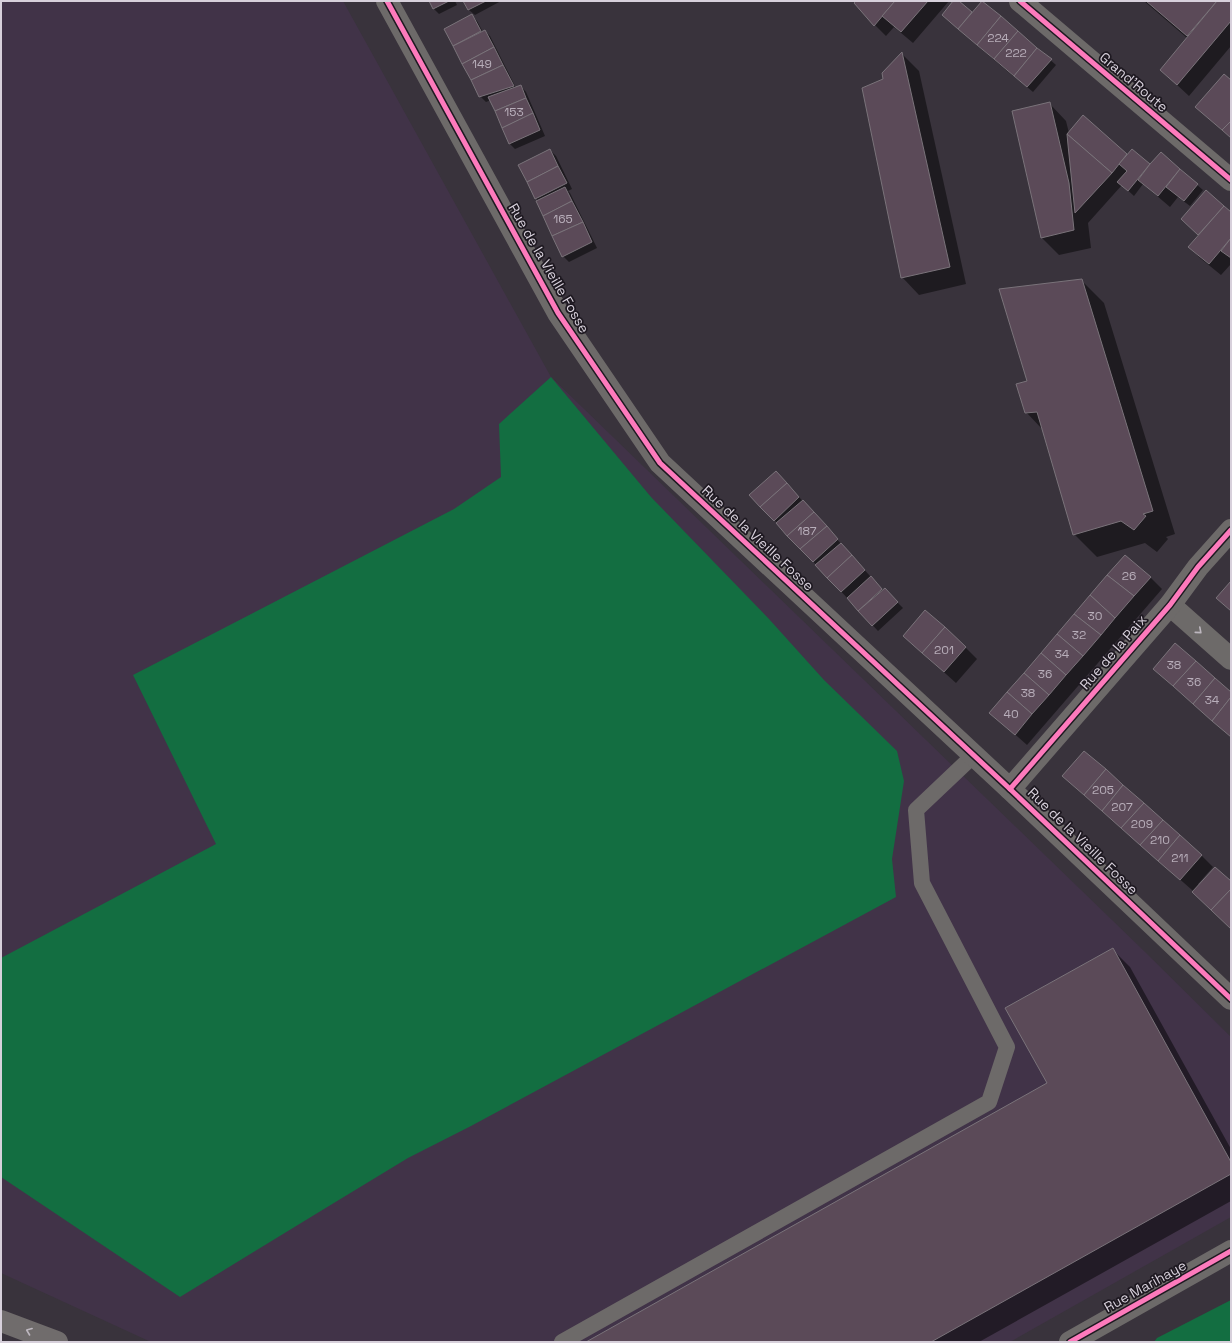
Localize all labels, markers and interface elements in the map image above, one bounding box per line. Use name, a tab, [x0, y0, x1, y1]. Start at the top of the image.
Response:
house number: 224	[987, 30, 1009, 46]
house number: 222	[1005, 45, 1027, 61]
street label: Grand'Route	[1096, 48, 1172, 116]
house number: 149	[472, 56, 492, 72]
house number: 153	[504, 104, 524, 120]
street label: Rue de la Vieille Fosse	[505, 200, 593, 336]
house number: 165	[553, 211, 573, 227]
street label: Rue de la Vieille Fosse	[698, 481, 818, 595]
house number: 187	[797, 523, 817, 539]
house number: 26	[1122, 568, 1136, 584]
house number: 30	[1088, 608, 1102, 624]
street label: Rue de la Paix	[1076, 611, 1150, 693]
one-way arrow	[1194, 626, 1202, 634]
house number: 32	[1072, 627, 1086, 643]
house number: 201	[934, 642, 954, 658]
house number: 34	[1055, 646, 1070, 662]
house number: 38	[1167, 657, 1181, 673]
house number: 36	[1038, 666, 1052, 682]
house number: 36	[1187, 674, 1201, 690]
house number: 38	[1021, 685, 1035, 701]
house number: 34	[1205, 692, 1220, 708]
house number: 40	[1003, 706, 1019, 722]
house number: 205	[1092, 782, 1114, 798]
street label: Rue de la Vieille Fosse	[1024, 784, 1142, 898]
house number: 207	[1111, 799, 1133, 815]
house number: 209	[1131, 816, 1153, 832]
house number: 210	[1150, 832, 1170, 848]
house number: 211	[1171, 850, 1189, 866]
street label: Rue Marihaye	[1101, 1256, 1189, 1316]
one-way arrow	[25, 1328, 32, 1336]

